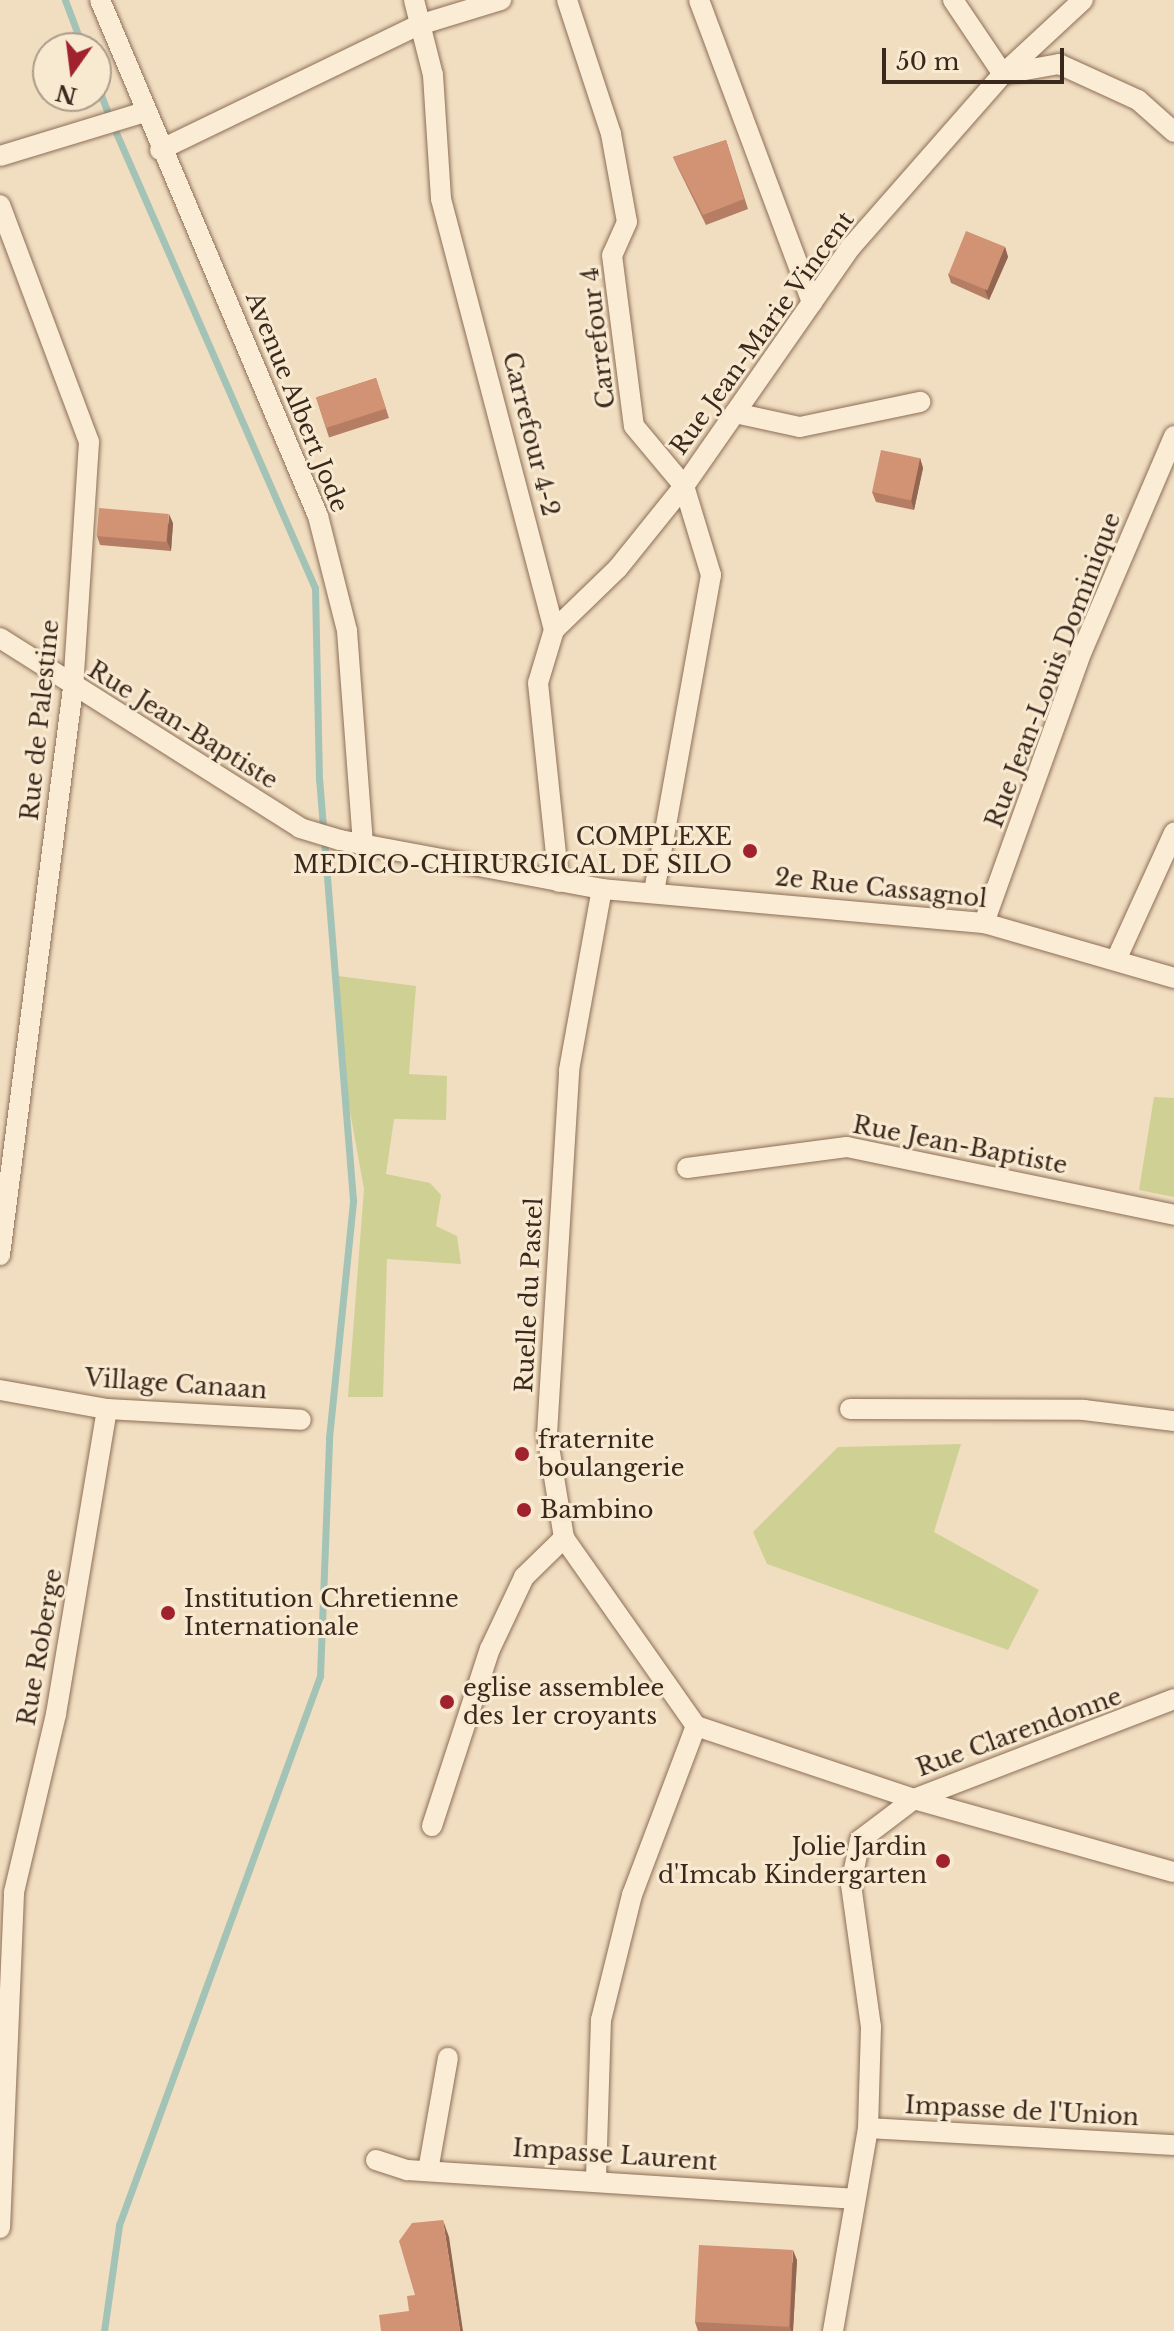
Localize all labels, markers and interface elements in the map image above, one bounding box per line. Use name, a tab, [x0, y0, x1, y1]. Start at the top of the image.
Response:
north arrow	[32, 32, 112, 112]
scale bar	[886, 32, 1068, 82]
text: 50 m	[896, 47, 959, 76]
text: N	[53, 78, 80, 109]
street label: Rue Jean-Marie Vincent	[664, 206, 860, 460]
street label: Carrefour 4	[575, 265, 621, 411]
street label: Avenue Albert Jode	[239, 287, 355, 517]
street label: Carrefour 4-2	[497, 349, 565, 519]
street label: Rue Jean-Louis Dominique	[979, 508, 1127, 832]
street label: Rue de Palestine	[15, 618, 65, 822]
street label: Rue Jean-Baptiste	[83, 655, 283, 795]
place label: COMPLEXE MEDICO-CHIRURGICAL DE SILO	[292, 823, 732, 879]
marker: COMPLEXE MEDICO-CHIRURGICAL DE SILO	[739, 840, 761, 862]
street label: 2e Rue Cassagnol	[774, 863, 988, 913]
street label: Rue Jean-Baptiste	[850, 1110, 1070, 1180]
street label: Ruelle du Pastel	[510, 1197, 548, 1393]
street label: Village Canaan	[84, 1363, 268, 1405]
place label: fraternite boulangerie	[538, 1426, 684, 1482]
marker: fraternite boulangerie	[513, 1445, 531, 1463]
place label: Bambino	[540, 1496, 654, 1524]
marker: Bambino	[515, 1501, 533, 1519]
street label: Rue Roberge	[12, 1566, 68, 1728]
place label: Institution Chretienne Internationale	[184, 1585, 459, 1641]
marker: Institution Chretienne Internationale	[159, 1604, 177, 1622]
place label: eglise assemblee des 1er croyants	[463, 1674, 664, 1730]
street label: Rue Clarendonne	[913, 1682, 1125, 1782]
marker: eglise assemblee des 1er croyants	[438, 1693, 456, 1711]
place label: Jolie Jardin d'Imcab Kindergarten	[658, 1833, 927, 1889]
marker: Jolie Jardin d'Imcab Kindergarten	[934, 1852, 952, 1870]
street label: Impasse de l'Union	[904, 2090, 1140, 2132]
street label: Impasse Laurent	[512, 2133, 718, 2177]

